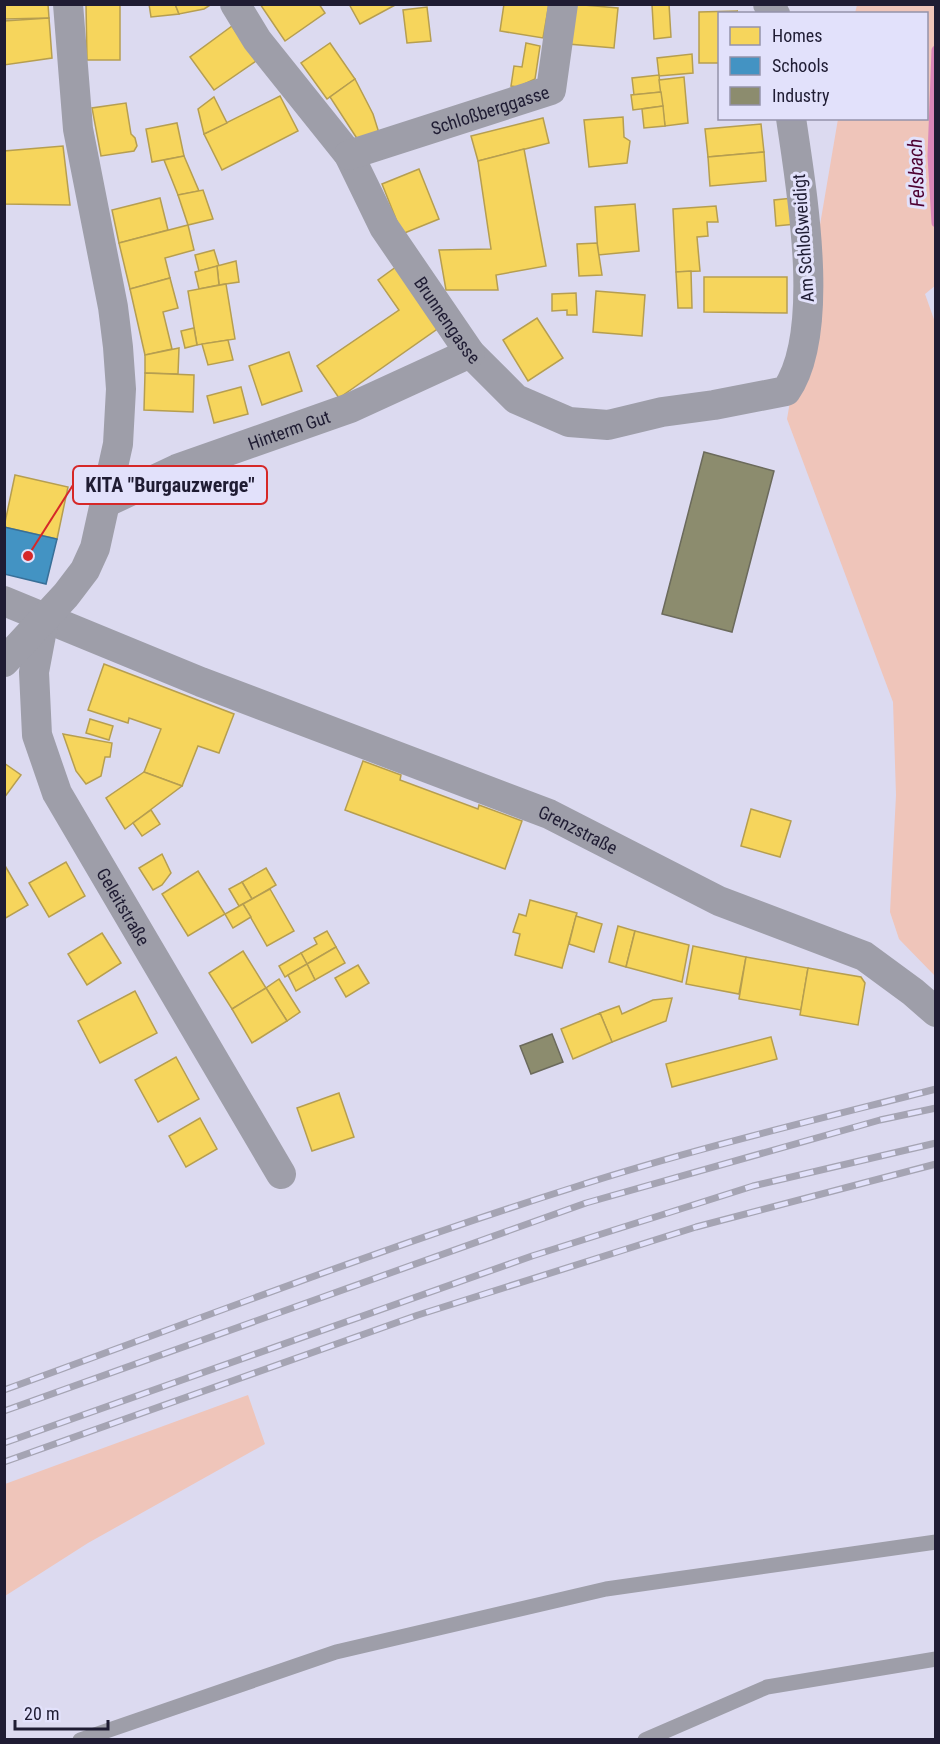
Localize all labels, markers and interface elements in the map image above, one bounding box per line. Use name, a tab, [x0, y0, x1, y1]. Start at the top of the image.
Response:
legend	[718, 12, 928, 120]
text: Homes	[772, 25, 822, 46]
text: Schools	[772, 55, 829, 76]
street label: Schloßberggasse	[428, 81, 552, 138]
text: Industry	[772, 85, 830, 106]
water label: Felsbach	[903, 138, 929, 208]
street label: Am Schloßweidigt	[788, 173, 818, 303]
street label: Brunnengasse	[410, 272, 485, 368]
street label: Hinterm Gut	[245, 405, 333, 454]
callout: KITA "Burgauzwerge"	[73, 466, 267, 504]
text: KITA "Burgauzwerge"	[85, 473, 255, 497]
street label: Grenzstraße	[536, 801, 621, 858]
street label: Geleitstraße	[93, 864, 155, 949]
scale bar	[15, 1693, 108, 1731]
text: 20 m	[24, 1703, 59, 1724]

